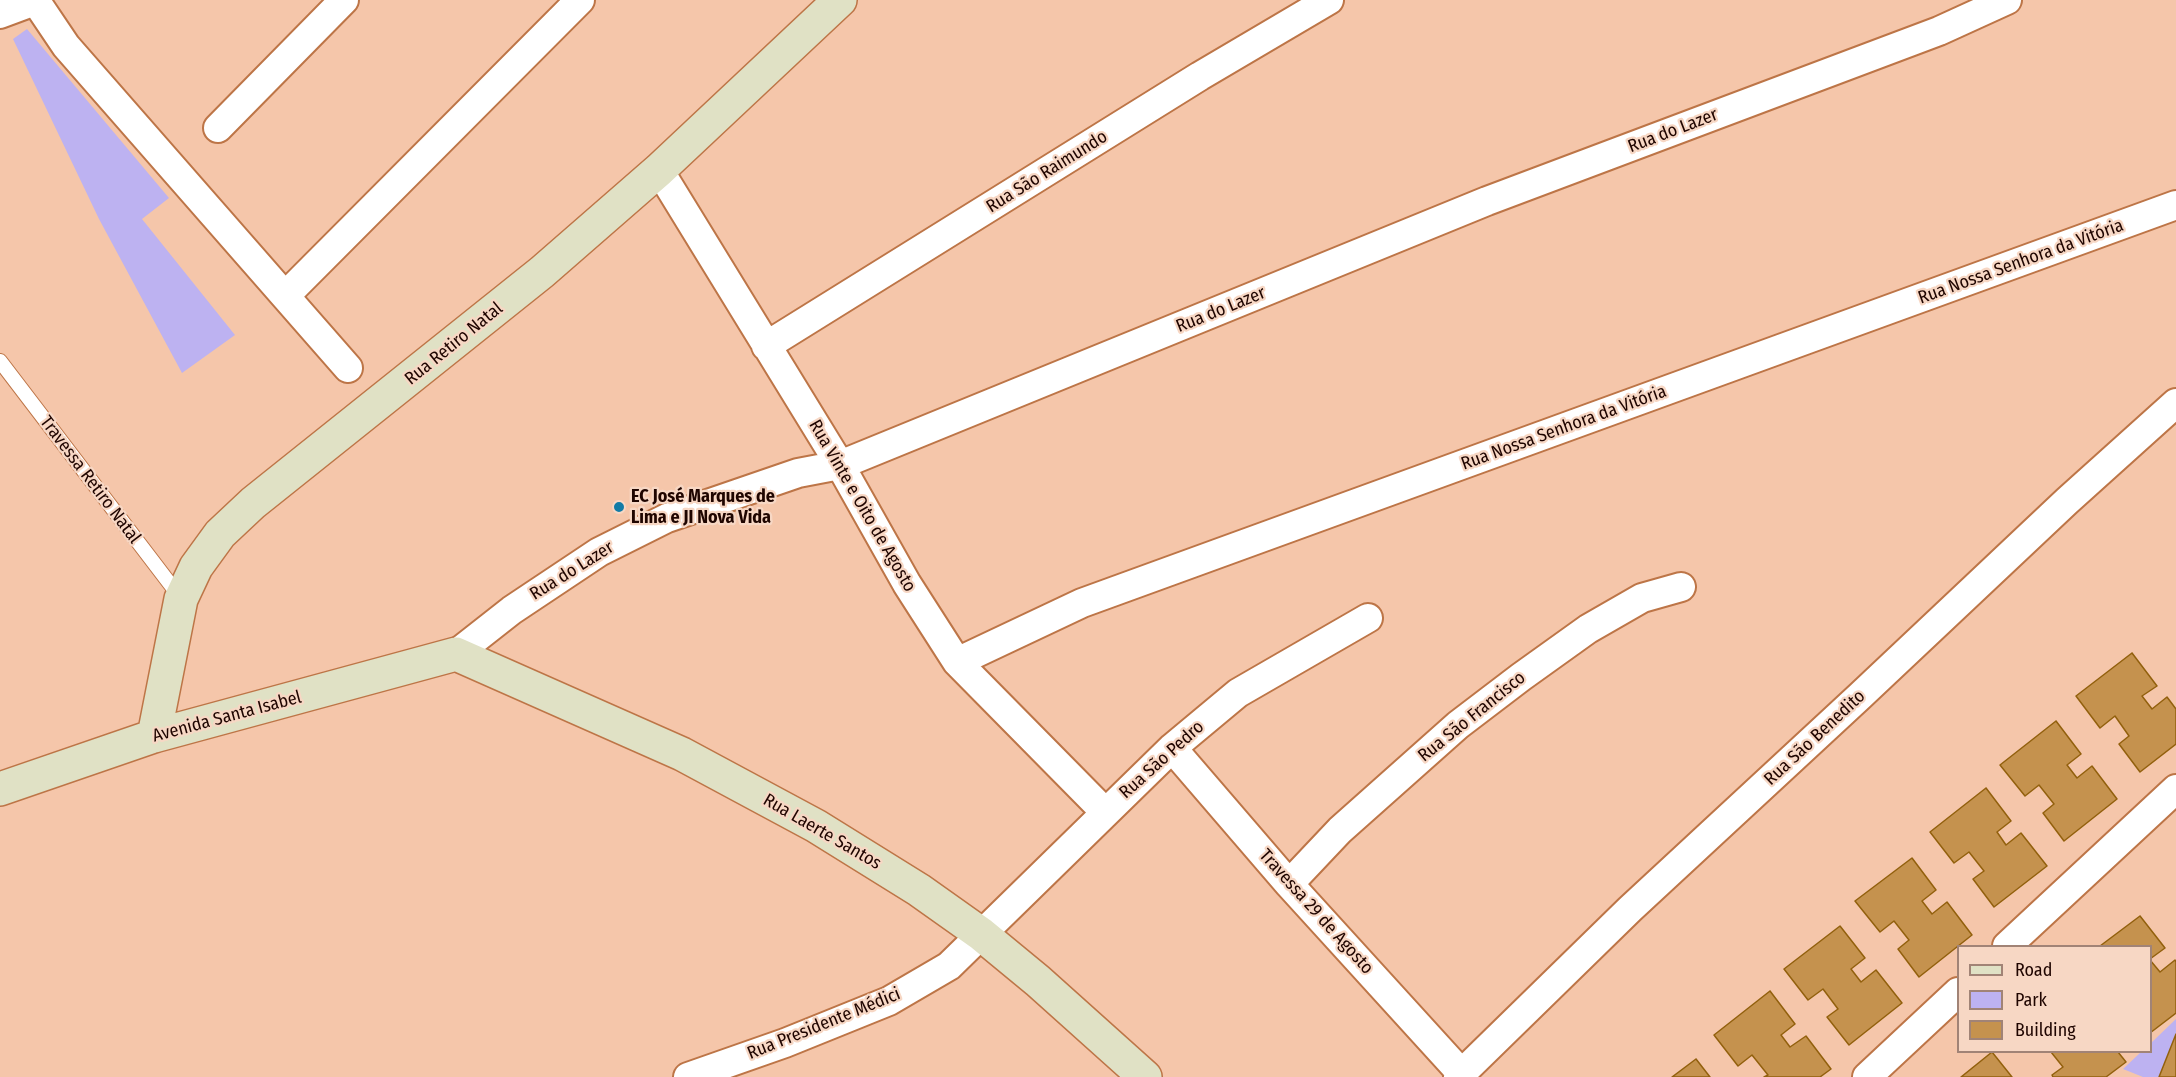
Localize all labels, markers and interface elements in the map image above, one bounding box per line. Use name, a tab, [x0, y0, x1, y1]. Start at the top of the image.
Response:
street label: Rua do Lazer	[1625, 104, 1721, 158]
street label: Rua São Raimundo	[983, 126, 1111, 218]
street label: Rua Nossa Senhora da Vitória	[1915, 215, 2127, 309]
street label: Rua do Lazer	[1173, 282, 1269, 338]
street label: Rua Retiro Natal	[401, 298, 507, 390]
street label: Rua Nossa Senhora da Vitória	[1458, 381, 1670, 475]
street label: Travessa Retiro Natal	[35, 412, 145, 548]
street label: Rua Vinte e Oito de Agosto	[804, 416, 920, 596]
place label: EC José Marques de Lima e JI Nova Vida	[631, 486, 775, 528]
marker: EC José Marques de Lima e JI Nova Vida	[612, 500, 626, 514]
street label: Rua do Lazer	[526, 537, 618, 605]
street label: Rua São Francisco	[1414, 667, 1530, 767]
street label: Rua São Benedito	[1760, 686, 1870, 790]
street label: Avenida Santa Isabel	[150, 687, 304, 747]
street label: Rua São Pedro	[1115, 716, 1209, 804]
street label: Rua Laerte Santos	[759, 789, 885, 875]
street label: Travessa 29 de Agosto	[1254, 845, 1378, 979]
legend	[1957, 945, 2152, 1053]
text: Road	[2015, 959, 2052, 981]
street label: Rua Presidente Médici	[744, 983, 904, 1065]
text: Park	[2015, 989, 2047, 1011]
text: Building	[2015, 1019, 2076, 1041]

